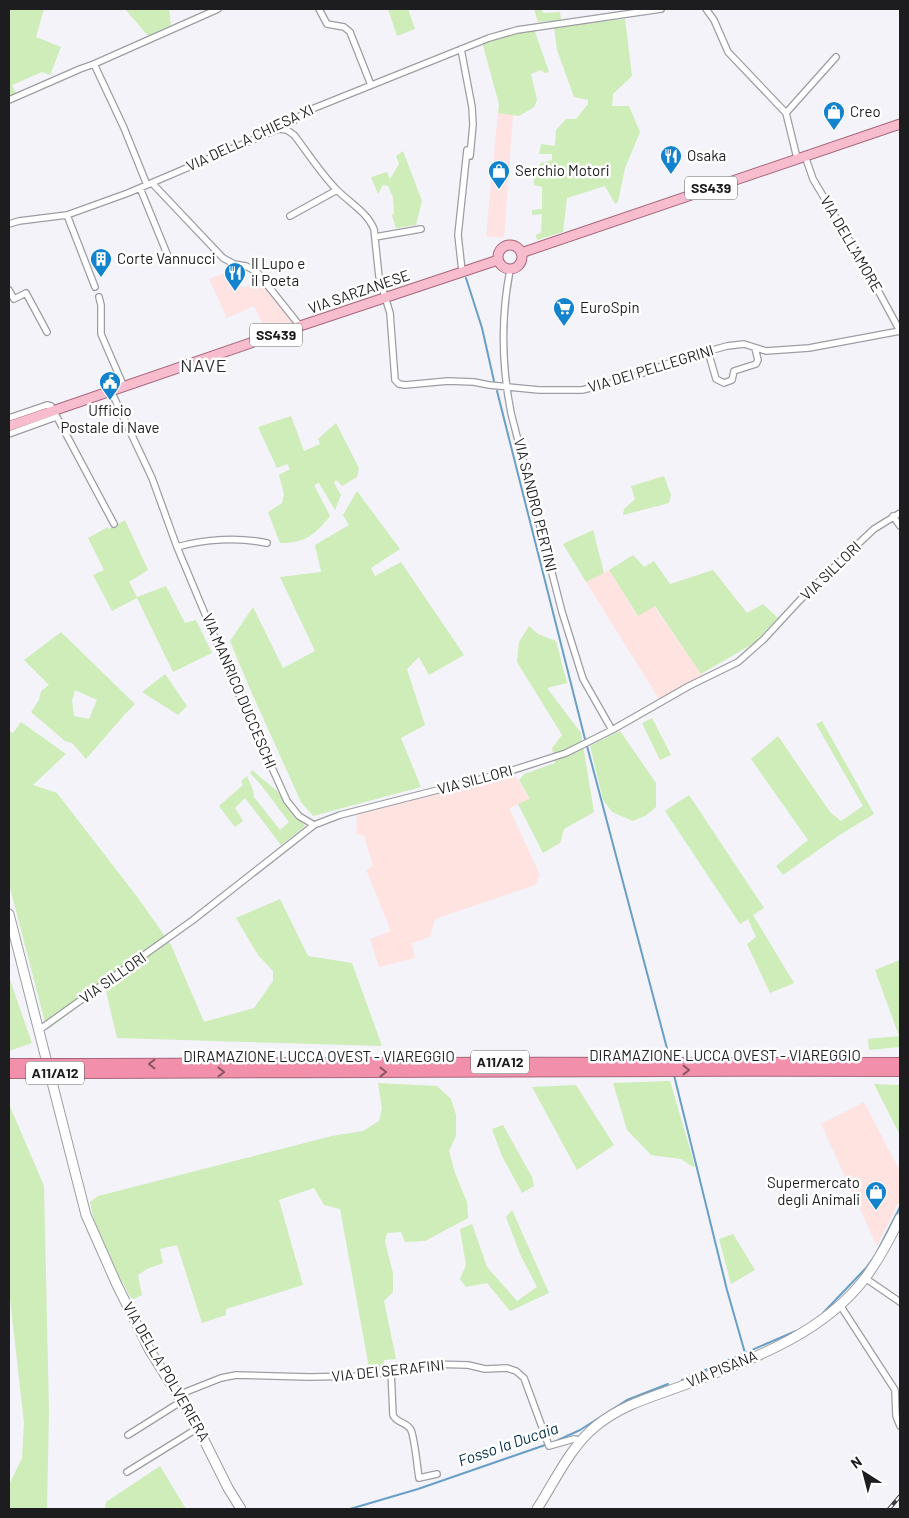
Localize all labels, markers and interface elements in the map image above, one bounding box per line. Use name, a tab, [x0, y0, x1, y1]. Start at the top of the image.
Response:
street label: VIA DELLA CHIESA XI	[183, 100, 316, 174]
shop icon: Creo	[822, 100, 846, 131]
place label: Creo	[850, 102, 881, 120]
restaurant icon: Osaka	[659, 144, 683, 175]
place label: Osaka	[687, 146, 726, 164]
shop icon: Serchio Motori	[487, 159, 511, 190]
place label: Serchio Motori	[515, 161, 610, 179]
road number: SS439	[685, 177, 737, 200]
street label: VIA DELL'AMORE	[817, 192, 887, 295]
building icon: Corte Vannucci	[89, 247, 113, 278]
place label: Corte Vannucci	[117, 249, 216, 267]
place label: Il Lupo e il Poeta	[251, 254, 305, 289]
restaurant icon: Il Lupo e il Poeta	[223, 261, 247, 292]
street label: VIA SARZANESE	[306, 265, 412, 317]
supermarket icon: EuroSpin	[552, 296, 576, 327]
place label: EuroSpin	[580, 298, 640, 316]
road number: SS439	[250, 324, 302, 346]
street label: VIA DEI PELLEGRINI	[586, 340, 716, 396]
district label: NAVE	[180, 354, 228, 376]
public building icon: Ufficio Postale di Nave	[98, 370, 122, 401]
place label: Ufficio Postale di Nave	[60, 401, 160, 436]
street label: VIA SANDRO PERTINI	[511, 436, 561, 573]
street label: VIA SILLORI	[796, 537, 864, 603]
street label: VIA MANRICO DUCCESCHI	[199, 610, 281, 771]
street label: VIA SILLORI	[435, 760, 514, 798]
street label: VIA SILLORI	[76, 948, 149, 1007]
street label: DIRAMAZIONE LUCCA OVEST - VIAREGGIO	[589, 1046, 861, 1064]
street label: DIRAMAZIONE LUCCA OVEST - VIAREGGIO	[183, 1047, 455, 1065]
road number: A11/A12	[471, 1050, 529, 1074]
one-way arrow	[147, 1059, 155, 1069]
road number: A11/A12	[26, 1062, 84, 1084]
one-way arrow	[682, 1065, 690, 1075]
one-way arrow	[217, 1067, 225, 1077]
one-way arrow	[380, 1067, 387, 1077]
place label: Supermercato degli Animali	[767, 1173, 860, 1208]
shop icon: Supermercato degli Animali	[864, 1180, 888, 1211]
street label: VIA DELLA POLVERIERA	[120, 1299, 214, 1444]
street label: VIA PISANA	[684, 1346, 760, 1390]
street label: VIA DEI SERAFINI	[331, 1355, 445, 1385]
water label: Fosso la Ducaia	[455, 1418, 560, 1470]
north arrow	[839, 1448, 889, 1498]
text: N	[847, 1452, 865, 1472]

